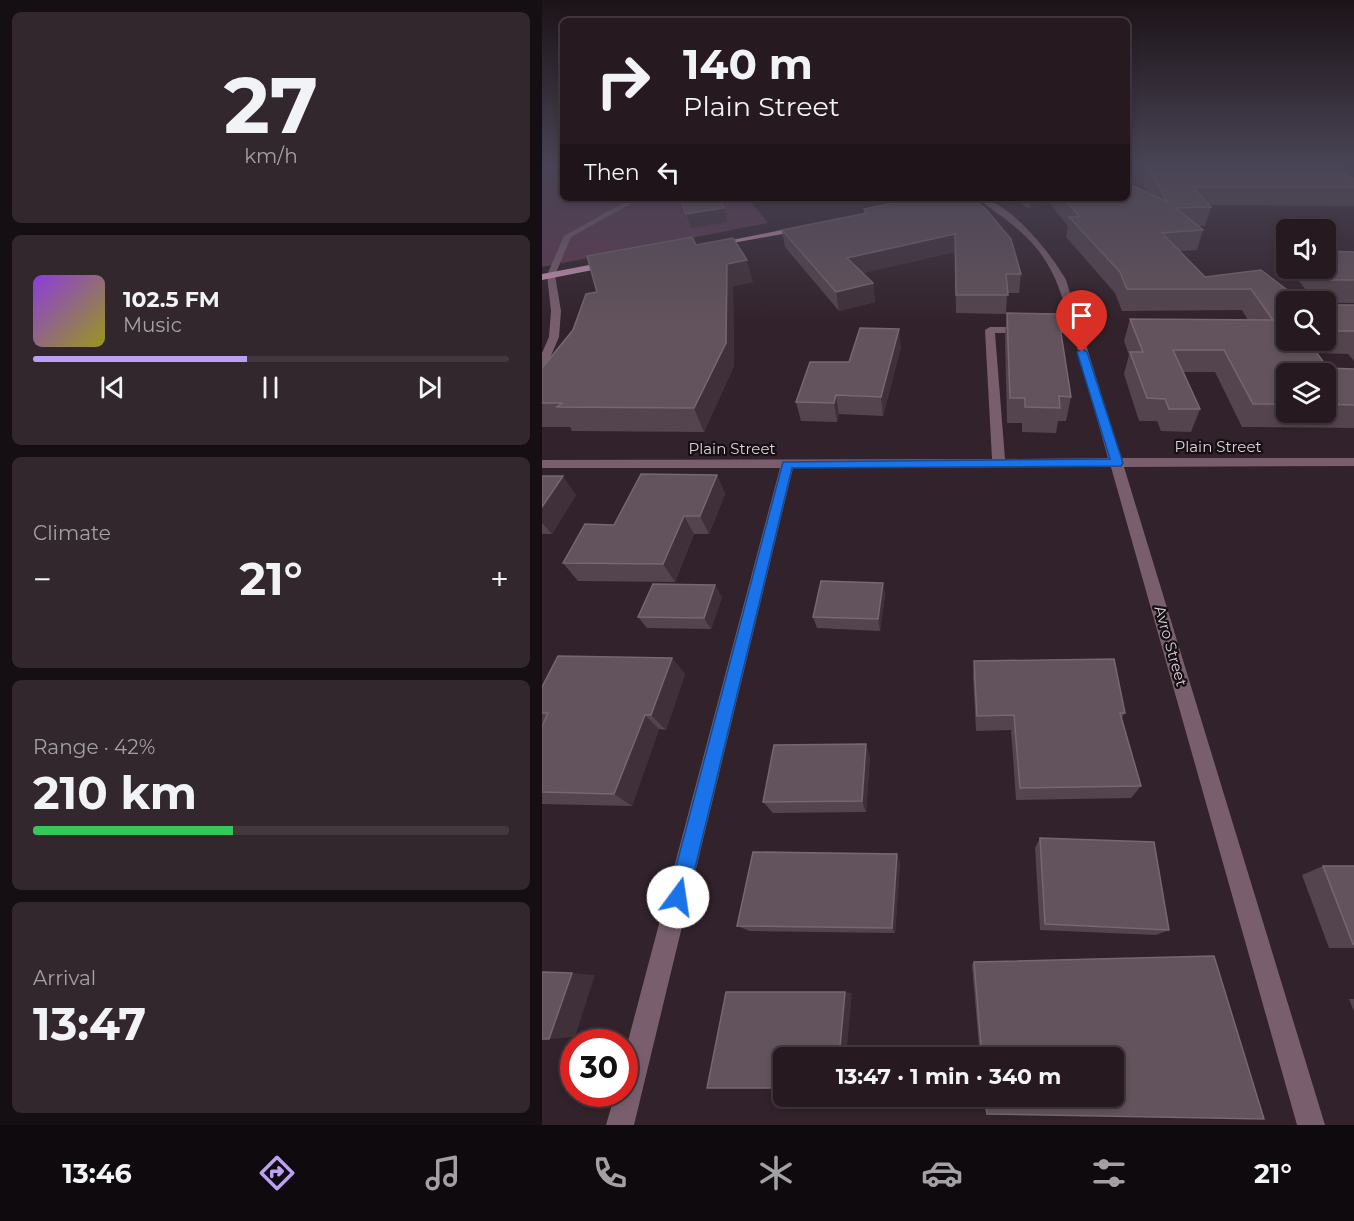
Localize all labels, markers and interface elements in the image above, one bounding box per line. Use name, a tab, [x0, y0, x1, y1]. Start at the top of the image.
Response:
text: 140 m	[683, 38, 813, 90]
icon: right	[584, 42, 662, 120]
text: 27	[224, 57, 318, 153]
text: Plain Street	[683, 90, 840, 123]
text: km/h	[244, 144, 298, 168]
icon: left	[652, 156, 685, 189]
text: Then	[584, 159, 640, 186]
map controls	[1276, 219, 1336, 423]
button: sound	[1276, 219, 1336, 279]
text: 102.5 FM	[123, 286, 220, 313]
pin	[1056, 290, 1107, 352]
button: search	[1276, 291, 1336, 351]
icon: arrive	[1065, 299, 1098, 332]
text: Music	[123, 313, 182, 337]
button: layers	[1276, 363, 1336, 423]
icon: previous	[96, 371, 129, 404]
icon: pause	[254, 371, 287, 404]
icon: next	[413, 371, 446, 404]
street label: Plain Street	[1174, 437, 1262, 456]
street label: Plain Street	[688, 439, 776, 458]
text: Climate	[33, 521, 111, 545]
text: 21°	[239, 551, 303, 606]
text: −	[33, 559, 52, 599]
text: +	[490, 559, 509, 599]
street label: Avro Street	[1150, 603, 1192, 689]
text: Range · 42%	[33, 735, 155, 759]
text: 210 km	[33, 765, 197, 820]
position arrow	[646, 865, 710, 929]
text: Arrival	[33, 966, 96, 990]
text: 13:47	[33, 996, 146, 1051]
speed limit sign: 30	[560, 1029, 638, 1107]
text: 13:47 · 1 min · 340 m	[836, 1063, 1061, 1090]
icon: directions	[256, 1152, 298, 1194]
icon: music	[422, 1152, 464, 1194]
icon: phone	[589, 1152, 631, 1194]
icon: climate	[755, 1152, 797, 1194]
icon: car	[921, 1152, 963, 1194]
icon: filters	[1088, 1152, 1130, 1194]
text: 13:46	[62, 1157, 132, 1190]
text: 21°	[1254, 1157, 1292, 1190]

